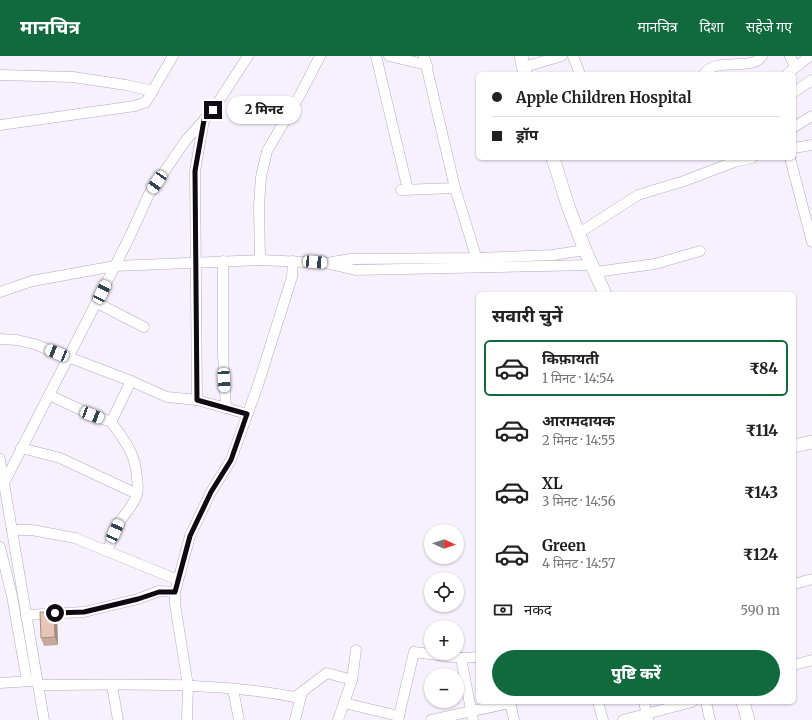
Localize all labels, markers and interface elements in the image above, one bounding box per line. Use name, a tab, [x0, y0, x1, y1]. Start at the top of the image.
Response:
text: मानचित्र	[20, 15, 80, 39]
text: मानचित्र	[638, 18, 678, 36]
text: दिशा	[700, 18, 724, 36]
text: सहेजे गए	[746, 18, 792, 36]
text: Apple Children Hospital	[516, 88, 692, 107]
callout: 2 मिनट	[227, 96, 301, 124]
route end	[204, 101, 222, 119]
text: 2 मिनट	[245, 101, 283, 118]
text: ड्रॉप	[516, 125, 538, 144]
car	[145, 169, 169, 195]
car	[303, 255, 327, 269]
car	[91, 279, 113, 305]
text: सवारी चुनें	[492, 304, 563, 327]
car	[44, 343, 70, 363]
text: किफ़ायती	[542, 349, 599, 368]
icon: car	[494, 350, 530, 386]
text: ₹84	[749, 359, 778, 378]
car	[217, 368, 231, 392]
text: 1 मिनट · 14:54	[542, 370, 614, 387]
car	[79, 405, 105, 425]
text: आरामदायक	[542, 411, 615, 430]
icon: car	[494, 412, 530, 448]
text: ₹114	[745, 421, 778, 440]
text: 2 मिनट · 14:55	[542, 432, 615, 449]
icon: car	[494, 474, 530, 510]
text: XL	[542, 474, 563, 493]
text: ₹143	[744, 483, 778, 502]
text: 3 मिनट · 14:56	[542, 493, 616, 510]
car	[105, 518, 125, 544]
north arrow	[424, 524, 464, 564]
map controls	[424, 524, 464, 708]
icon: car	[494, 536, 530, 572]
text: Green	[542, 536, 586, 555]
text: ₹124	[743, 545, 778, 564]
text: 4 मिनट · 14:57	[542, 555, 615, 572]
button: locate	[424, 572, 464, 612]
icon: cash	[492, 599, 514, 621]
text: नकद	[524, 600, 552, 619]
text: 590 m	[741, 602, 780, 619]
route start	[46, 604, 64, 622]
button: +	[424, 620, 464, 660]
button: पुष्टि करें	[492, 650, 780, 696]
button: −	[424, 668, 464, 708]

